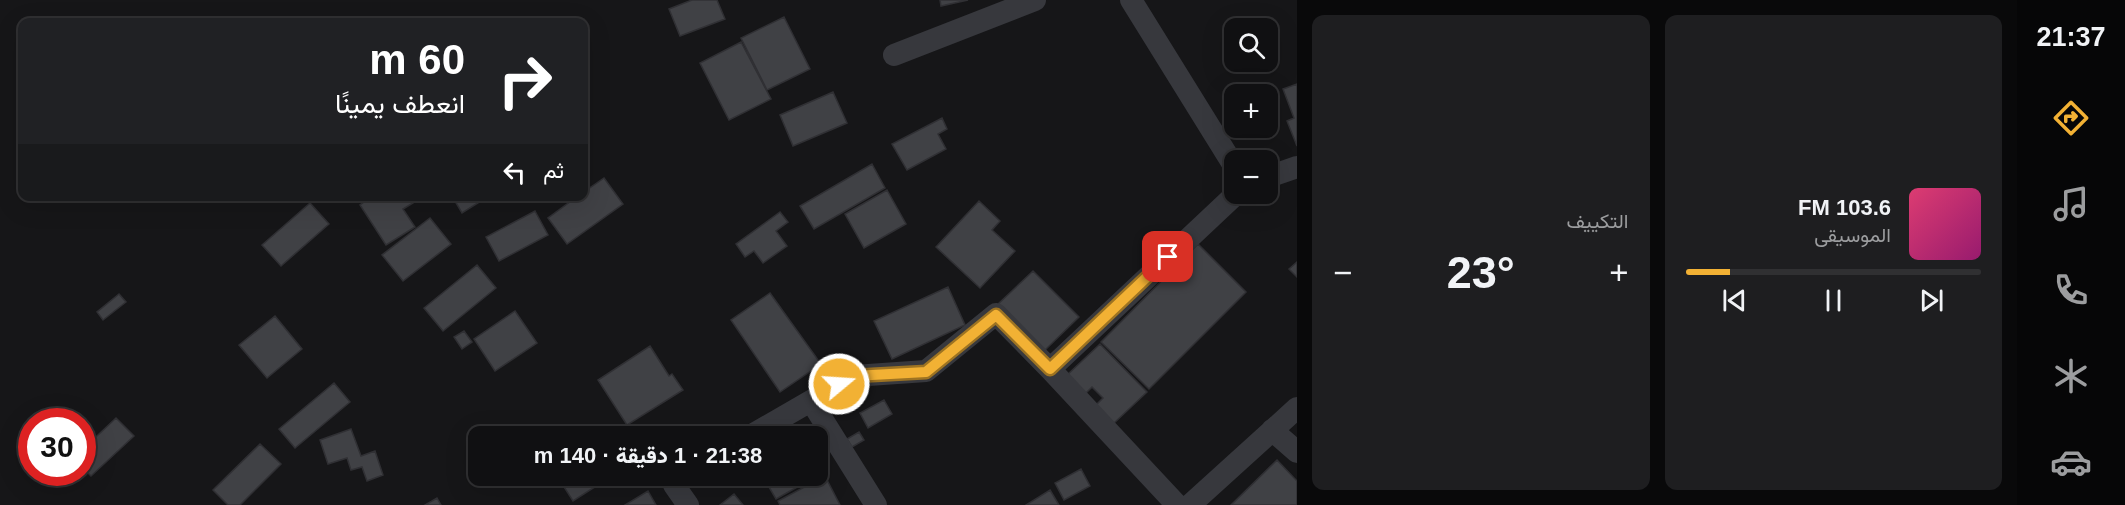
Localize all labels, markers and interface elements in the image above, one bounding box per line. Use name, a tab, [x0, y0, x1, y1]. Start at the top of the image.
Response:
map controls	[1224, 18, 1278, 204]
button: search	[1224, 18, 1278, 72]
text: 21:37	[2036, 22, 2106, 52]
text: 60 m	[369, 36, 465, 83]
icon: right	[486, 42, 564, 120]
button: +	[1224, 84, 1278, 138]
text: انعطف يمينًا	[335, 89, 465, 119]
icon: directions	[2050, 97, 2092, 139]
button: −	[1224, 150, 1278, 204]
icon: left	[498, 156, 531, 189]
text: ثم	[543, 158, 564, 183]
icon: music	[2050, 183, 2092, 225]
text: 103.6 FM	[1798, 195, 1891, 220]
text: التكييف	[1566, 210, 1629, 232]
text: الموسيقى	[1814, 224, 1891, 246]
pin	[1142, 231, 1193, 282]
icon: arrive	[1151, 240, 1184, 273]
text: 23°	[1447, 247, 1515, 298]
text: −	[1333, 254, 1352, 291]
text: +	[1609, 254, 1629, 291]
icon: phone	[2050, 269, 2092, 311]
icon: previous	[1718, 284, 1751, 317]
icon: pause	[1817, 284, 1850, 317]
icon: next	[1915, 284, 1948, 317]
position arrow	[807, 352, 871, 416]
icon: climate	[2050, 355, 2092, 397]
speed limit sign: 30	[18, 408, 96, 486]
icon: car	[2050, 441, 2092, 483]
text: 21:38 · 1 دقيقة · 140 m	[534, 443, 762, 468]

